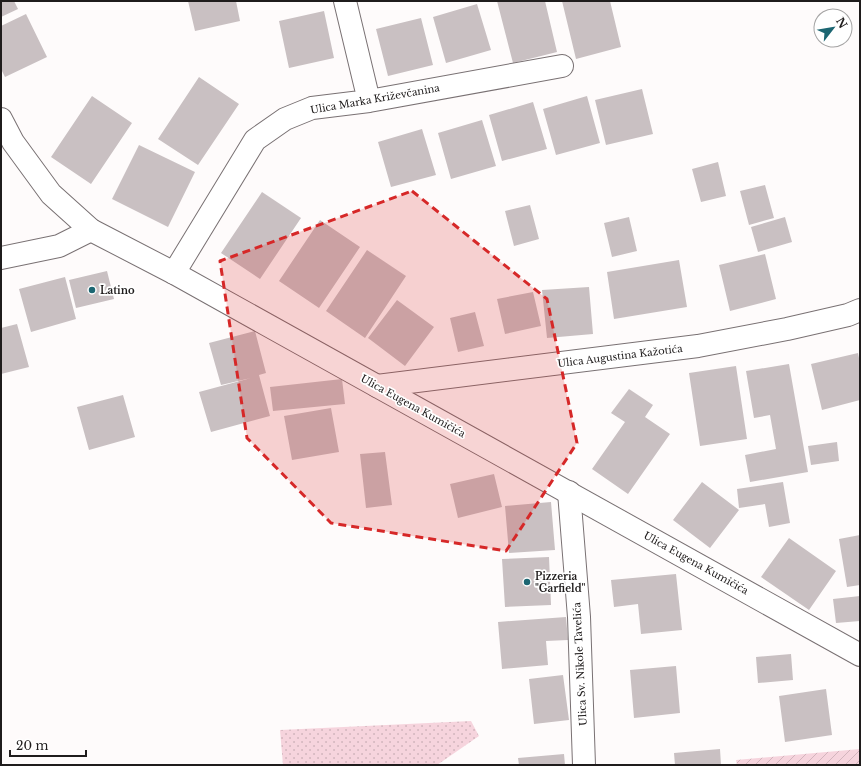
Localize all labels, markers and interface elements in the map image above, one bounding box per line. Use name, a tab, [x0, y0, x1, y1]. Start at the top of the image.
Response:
north arrow	[813, 8, 853, 48]
text: N	[833, 15, 851, 31]
street label: Ulica Marka Križevčanina	[309, 81, 441, 117]
place label: Latino	[100, 284, 135, 297]
marker: Latino	[87, 285, 97, 295]
street label: Ulica Augustina Kažotića	[557, 342, 684, 370]
street label: Ulica Eugena Kumičića	[358, 372, 468, 440]
street label: Ulica Eugena Kumičića	[641, 529, 751, 597]
place label: Pizzeria "Garfield"	[535, 570, 586, 595]
marker: Pizzeria "Garfield"	[522, 577, 532, 587]
street label: Ulica Sv. Nikole Tavelića	[570, 601, 590, 726]
scale bar	[10, 732, 86, 758]
text: 20 m	[16, 738, 48, 753]

